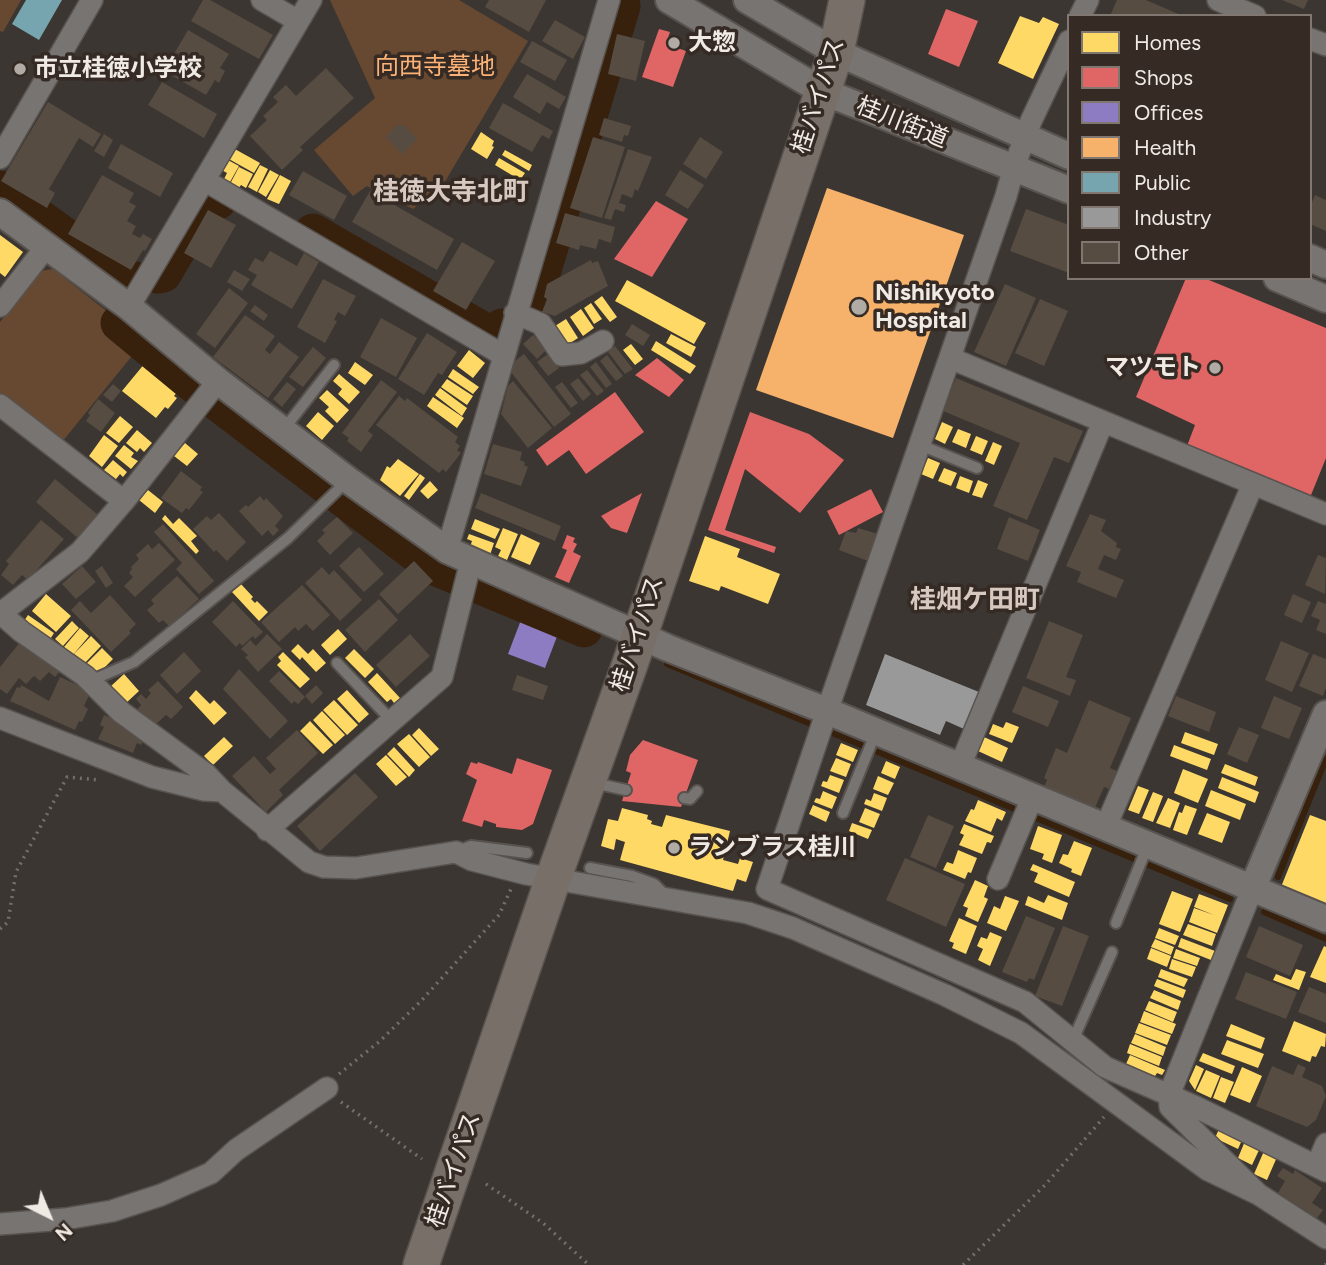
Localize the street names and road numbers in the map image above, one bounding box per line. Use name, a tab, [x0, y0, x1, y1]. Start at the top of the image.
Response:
street label: 桂バイパス	[787, 34, 851, 158]
street label: 桂川街道	[852, 92, 952, 154]
street label: 桂バイパス	[606, 572, 670, 696]
street label: 桂バイパス	[421, 1109, 487, 1231]

